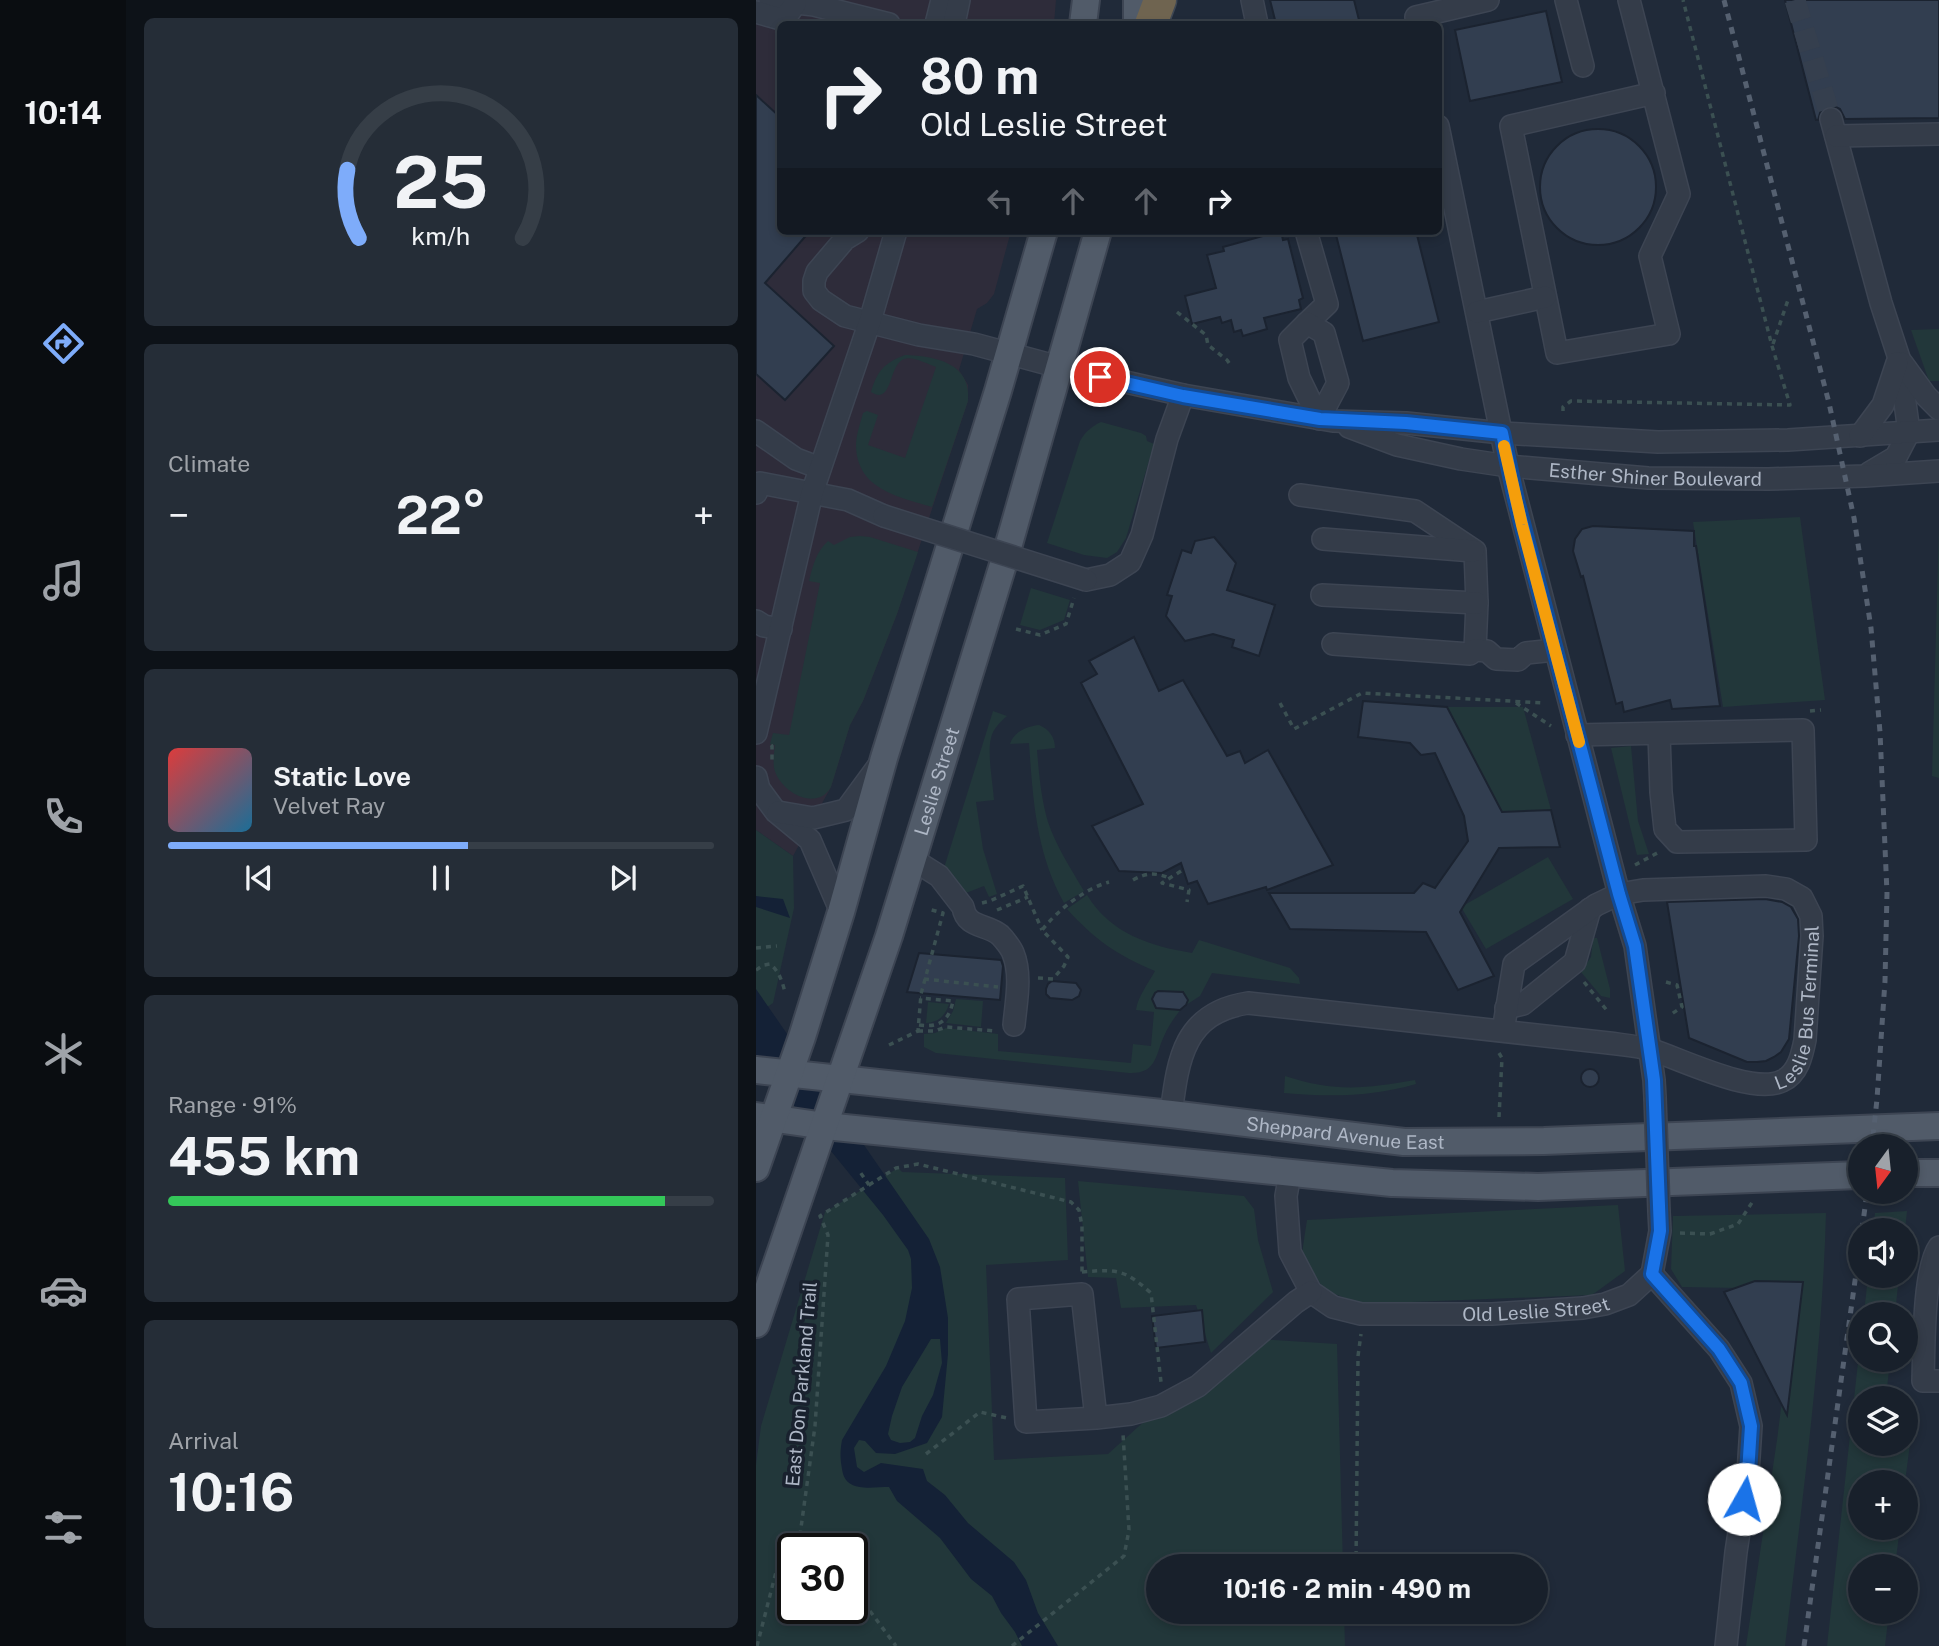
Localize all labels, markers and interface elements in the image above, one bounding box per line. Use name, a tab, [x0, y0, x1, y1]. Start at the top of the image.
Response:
text: 80 m	[920, 47, 1039, 105]
icon: right	[805, 49, 896, 140]
text: 10:14	[24, 94, 102, 131]
text: Old Leslie Street	[920, 106, 1168, 143]
text: 25	[393, 139, 489, 224]
icon: left	[981, 182, 1019, 220]
icon: ahead	[1054, 182, 1092, 220]
icon: ahead	[1127, 182, 1165, 220]
icon: right	[1200, 182, 1238, 220]
text: km/h	[412, 221, 470, 251]
icon: directions	[39, 319, 88, 368]
pin	[1070, 347, 1130, 407]
icon: arrive	[1081, 358, 1119, 396]
text: Climate	[168, 450, 250, 477]
street label: Esther Shiner Boulevard	[1548, 459, 1762, 490]
text: 22°	[396, 485, 486, 546]
text: −	[168, 493, 189, 538]
text: +	[693, 493, 714, 538]
icon: music	[39, 556, 88, 605]
street label: Leslie Street	[910, 724, 963, 838]
text: Static Love	[273, 761, 411, 792]
icon: phone	[39, 792, 88, 841]
text: Velvet Ray	[273, 792, 385, 819]
icon: previous	[240, 859, 278, 897]
icon: pause	[422, 859, 460, 897]
icon: next	[604, 859, 642, 897]
street label: Leslie Bus Terminal	[1771, 925, 1823, 1094]
icon: climate	[39, 1029, 88, 1078]
text: Range · 91%	[168, 1091, 297, 1118]
street label: Sheppard Avenue East	[1245, 1112, 1445, 1153]
text: 455 km	[168, 1126, 360, 1187]
north arrow	[1848, 1134, 1918, 1204]
map controls	[1848, 1134, 1918, 1624]
button: sound	[1848, 1218, 1918, 1288]
icon: car	[39, 1266, 88, 1315]
street label: East Don Parkland Trail	[781, 1281, 821, 1487]
street label: Old Leslie Street	[1462, 1292, 1612, 1325]
button: search	[1848, 1302, 1918, 1372]
button: layers	[1848, 1386, 1918, 1456]
text: Arrival	[168, 1427, 239, 1454]
text: 10:16	[168, 1462, 294, 1523]
position arrow	[1707, 1462, 1781, 1536]
button: +	[1848, 1470, 1918, 1540]
icon: filters	[39, 1503, 88, 1552]
speed limit sign: 30	[777, 1533, 868, 1624]
button: −	[1848, 1554, 1918, 1624]
text: 10:16 · 2 min · 490 m	[1223, 1573, 1471, 1604]

